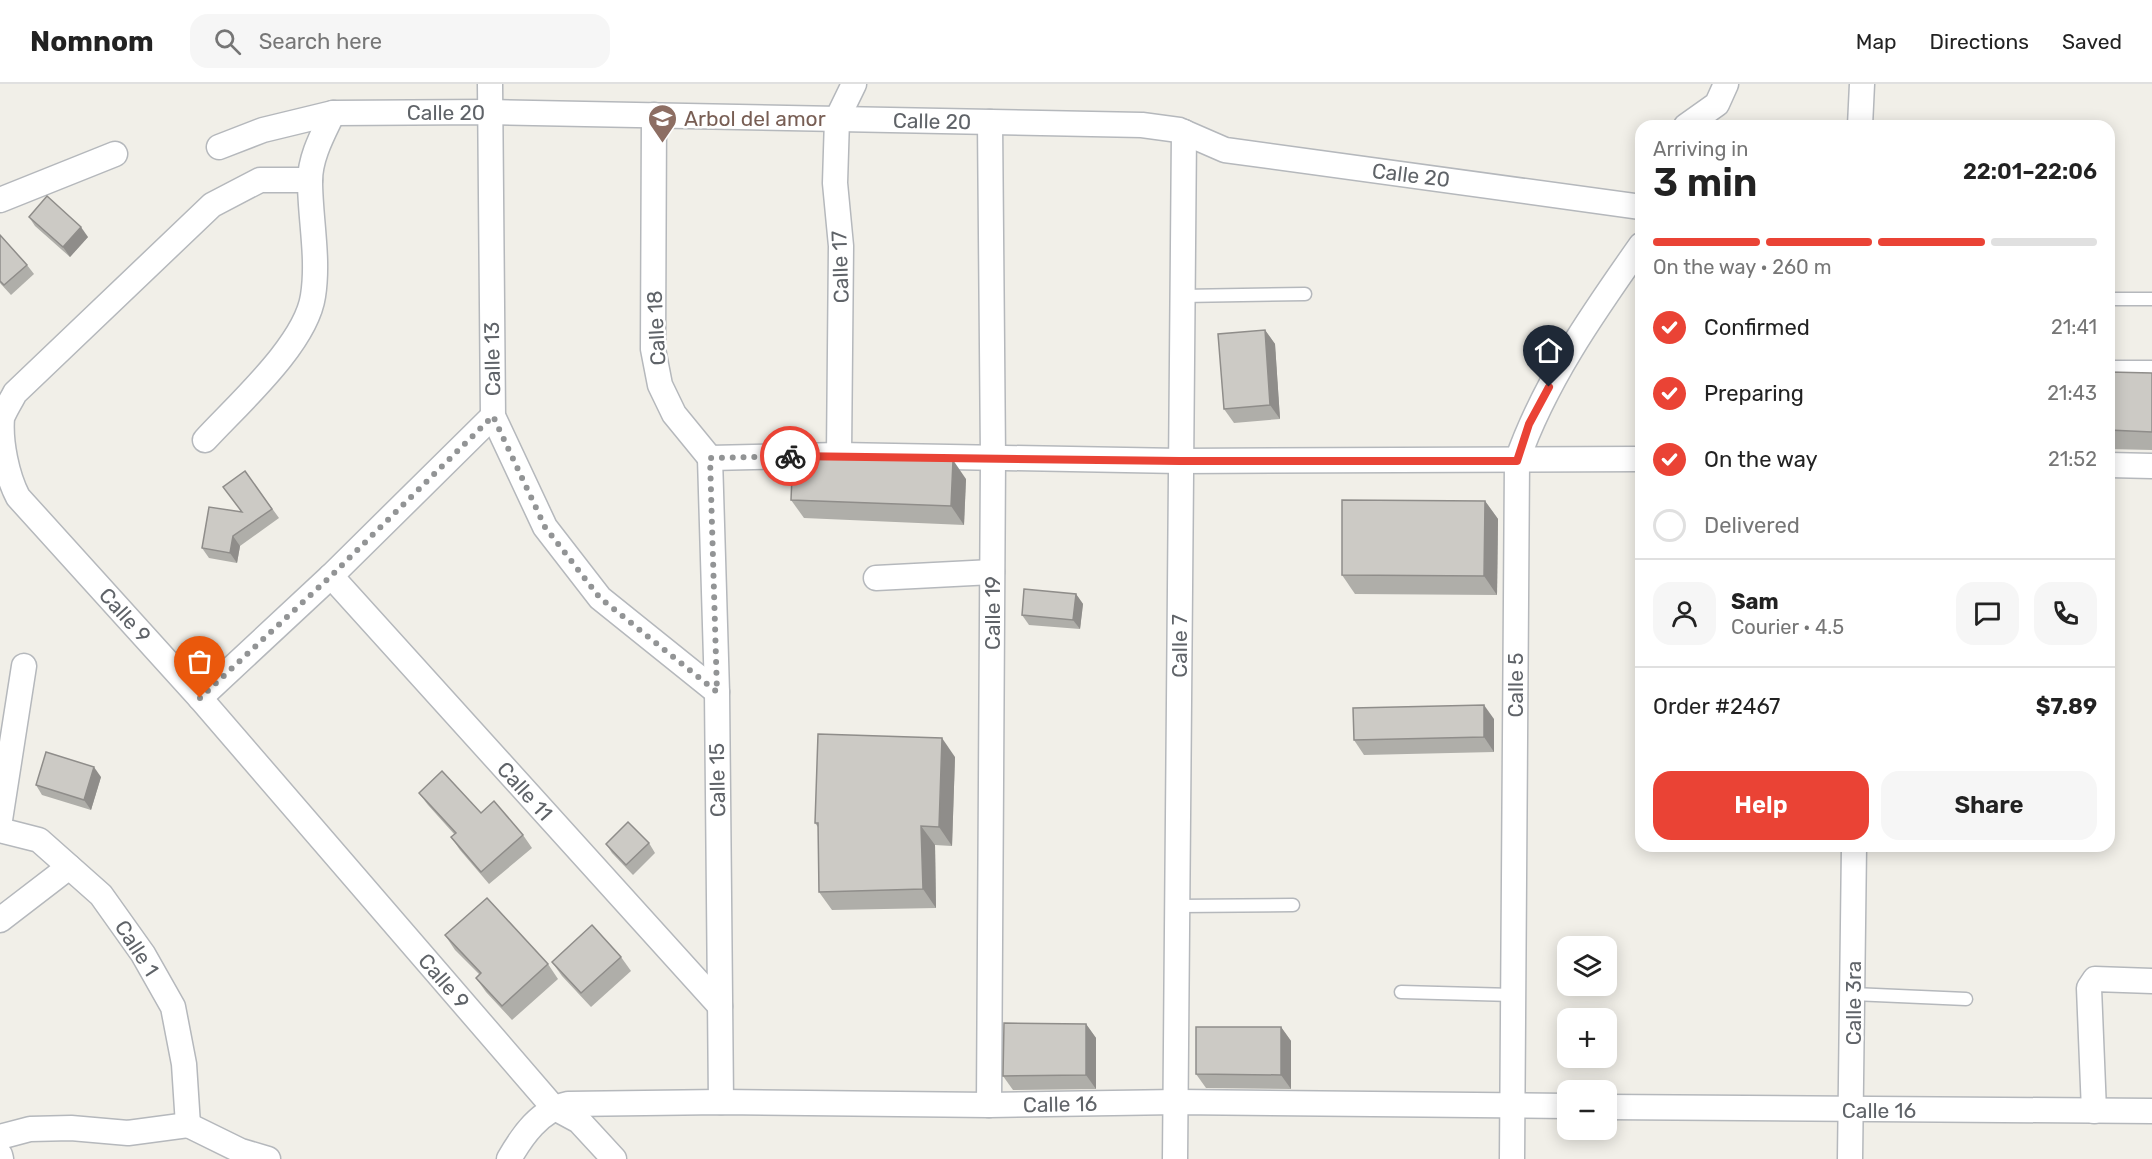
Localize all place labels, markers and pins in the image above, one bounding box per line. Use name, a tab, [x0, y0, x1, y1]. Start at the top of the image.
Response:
school or university icon: Arbol del amor	[647, 102, 679, 144]
place label: Arbol del amor	[684, 106, 826, 131]
pin	[1523, 325, 1574, 387]
pin	[174, 636, 225, 698]

